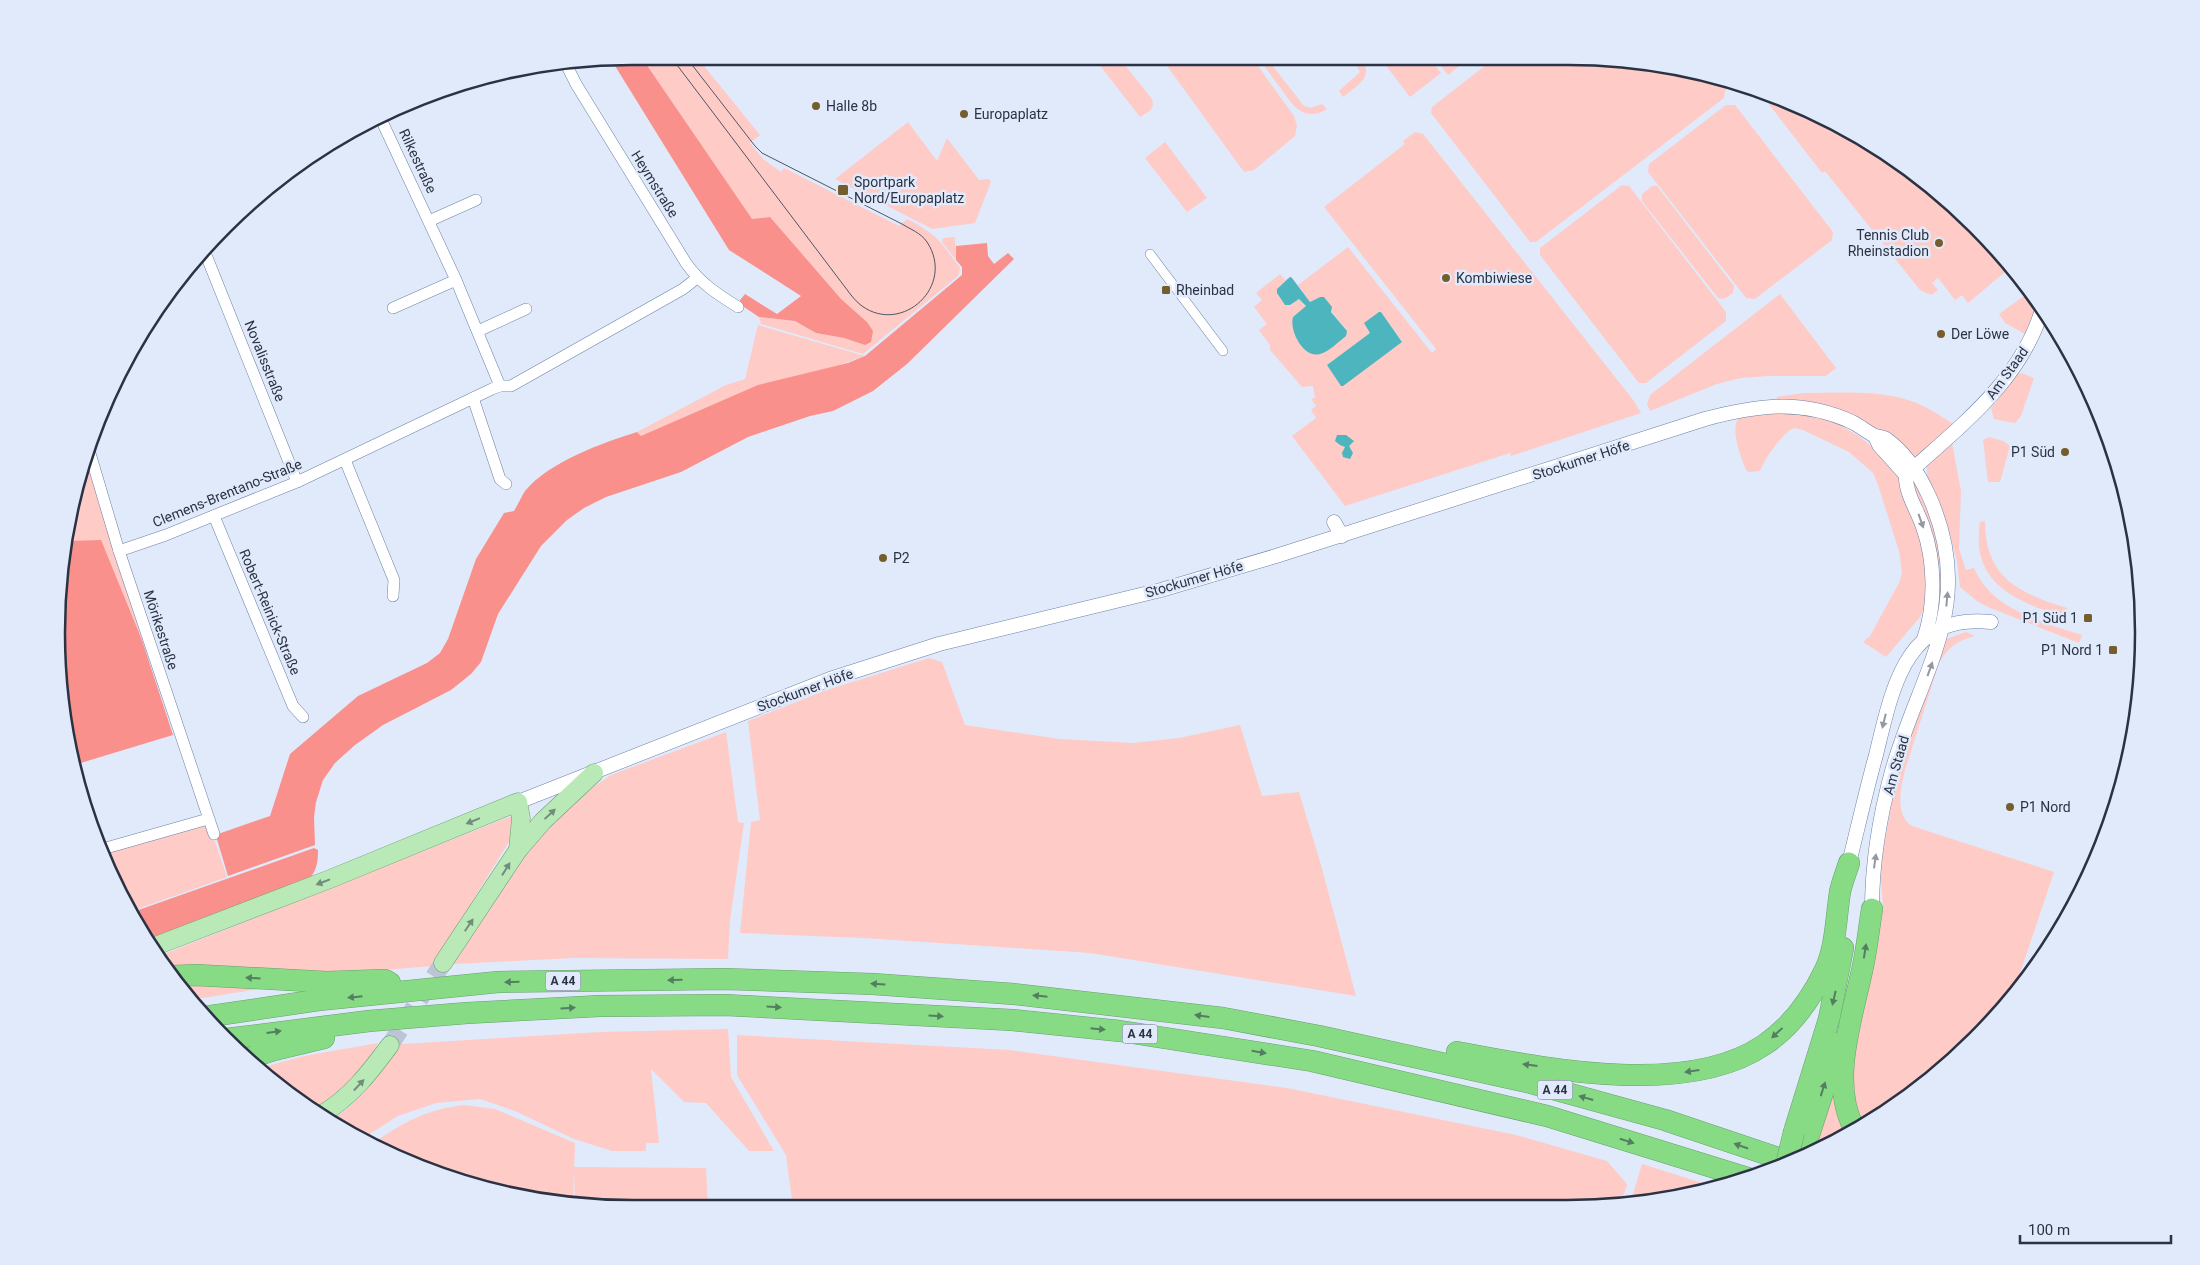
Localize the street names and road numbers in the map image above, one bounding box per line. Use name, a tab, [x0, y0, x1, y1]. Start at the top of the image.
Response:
street label: Rilkestraße	[396, 126, 440, 196]
street label: Heymstraße	[628, 148, 682, 220]
street label: Novalisstraße	[242, 318, 288, 404]
street label: Am Staad	[1983, 344, 2031, 402]
street label: Stockumer Höfe	[1531, 437, 1631, 483]
street label: Clemens-Brentano-Straße	[150, 456, 304, 530]
street label: Robert-Reinick-Straße	[236, 547, 304, 677]
street label: Stockumer Höfe	[1143, 557, 1245, 601]
street label: Mörikestraße	[141, 588, 181, 672]
street label: Stockumer Höfe	[755, 665, 855, 715]
street label: Am Staad	[1880, 734, 1912, 796]
road number: A 44	[546, 971, 580, 990]
road number: A 44	[1122, 1024, 1158, 1044]
road number: A 44	[1538, 1080, 1572, 1100]

